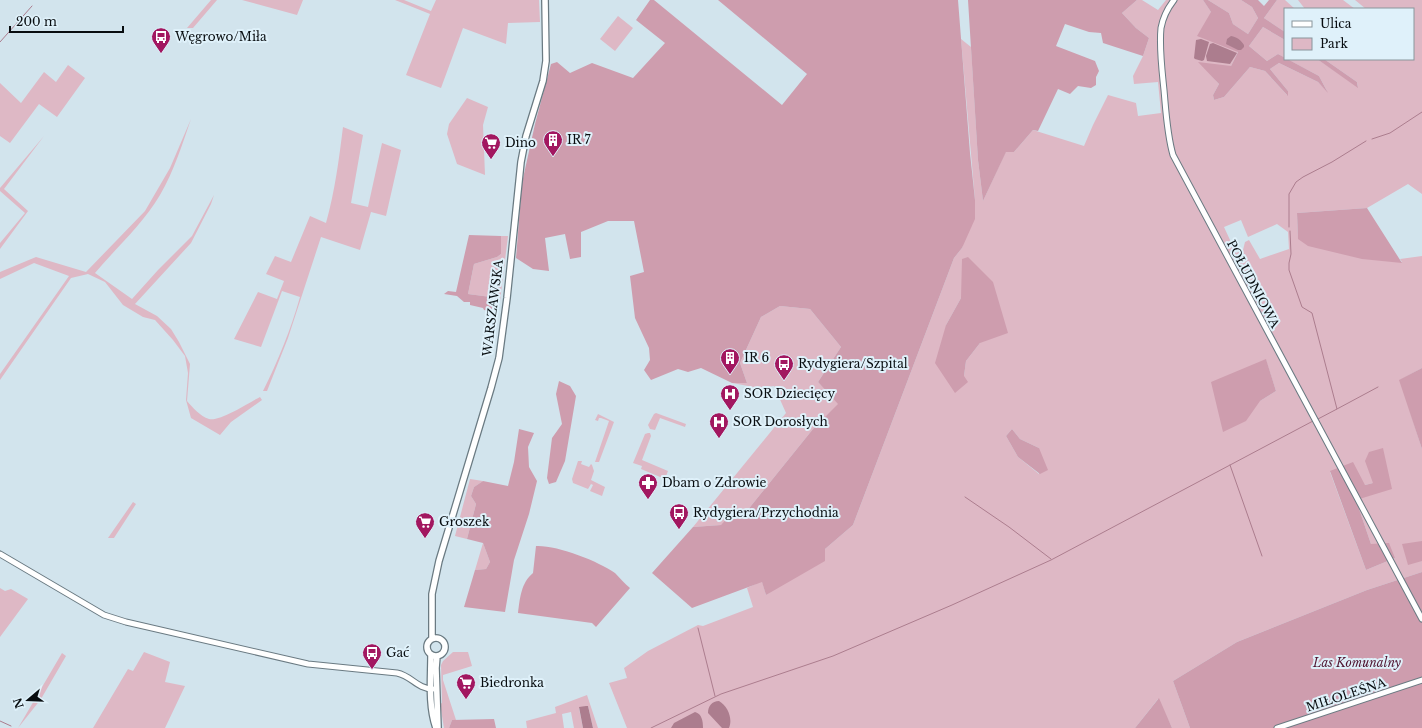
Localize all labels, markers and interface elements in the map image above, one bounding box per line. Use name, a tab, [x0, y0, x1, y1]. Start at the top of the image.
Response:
scale bar	[10, 8, 123, 34]
legend	[1284, 8, 1414, 60]
text: 200 m	[16, 14, 57, 29]
text: Ulica	[1320, 16, 1352, 31]
bus stop icon: Węgrowo/Miła	[150, 26, 172, 54]
place label: Węgrowo/Miła	[174, 29, 267, 44]
text: Park	[1320, 36, 1348, 51]
building icon: IR 7	[542, 129, 564, 157]
supermarket icon: Dino	[480, 132, 502, 160]
place label: IR 7	[567, 132, 591, 147]
place label: Dino	[505, 135, 536, 150]
street label: POŁUDNIOWA	[1224, 237, 1283, 331]
street label: WARSZAWSKA	[479, 258, 506, 358]
building icon: IR 6	[719, 347, 741, 375]
place label: IR 6	[744, 350, 769, 365]
bus stop icon: Rydygiera/Szpital	[773, 353, 795, 381]
place label: Rydygiera/Szpital	[798, 356, 908, 371]
hospital icon: SOR Dziecięcy	[719, 383, 741, 411]
place label: SOR Dziecięcy	[744, 386, 835, 401]
hospital icon: SOR Dorosłych	[708, 411, 730, 439]
place label: SOR Dorosłych	[733, 414, 828, 429]
pharmacy icon: Dbam o Zdrowie	[637, 472, 659, 500]
place label: Dbam o Zdrowie	[662, 475, 767, 490]
bus stop icon: Rydygiera/Przychodnia	[668, 502, 690, 530]
place label: Rydygiera/Przychodnia	[693, 505, 839, 520]
supermarket icon: Groszek	[414, 511, 436, 539]
place label: Groszek	[439, 514, 490, 529]
bus stop icon: Gać	[361, 642, 383, 670]
place label: Gać	[386, 645, 410, 660]
park label: Las Komunalny	[1312, 655, 1402, 670]
supermarket icon: Biedronka	[455, 672, 477, 700]
street label: MIŁOLEŚNA	[1304, 673, 1388, 714]
place label: Biedronka	[480, 675, 544, 690]
north arrow	[8, 680, 48, 720]
text: N	[10, 695, 27, 710]

